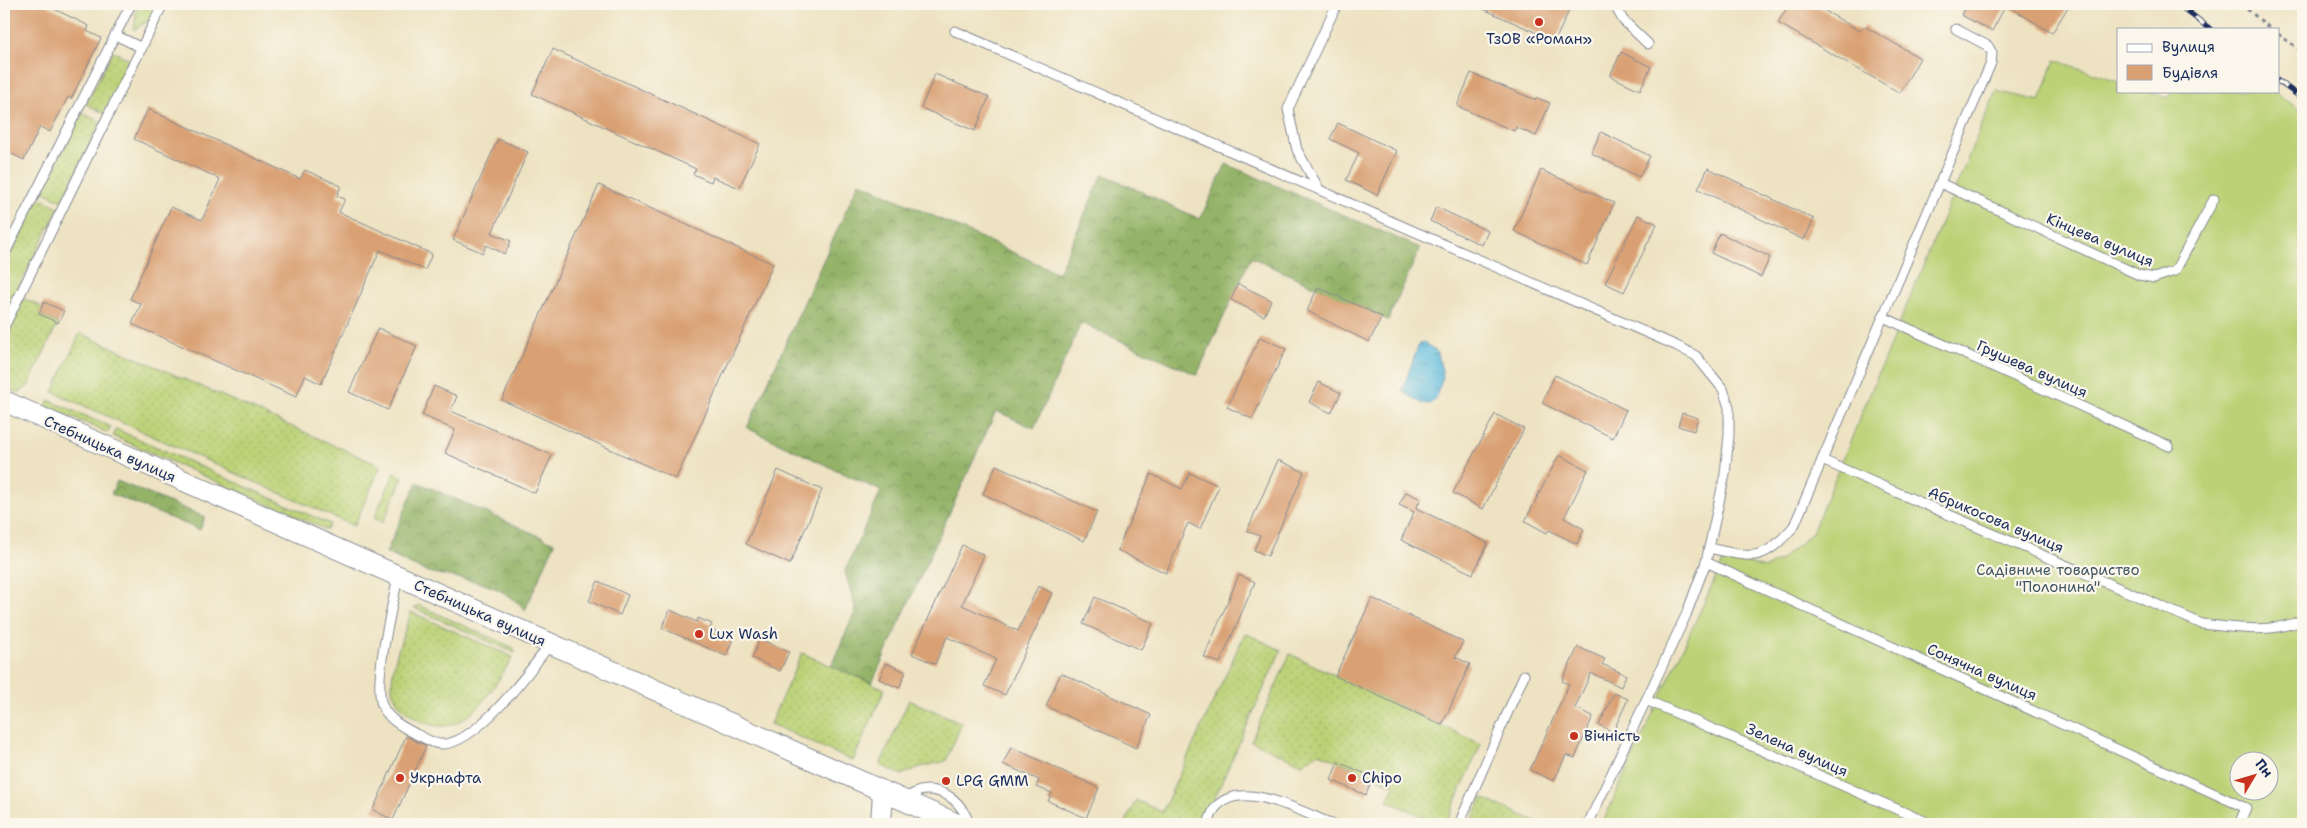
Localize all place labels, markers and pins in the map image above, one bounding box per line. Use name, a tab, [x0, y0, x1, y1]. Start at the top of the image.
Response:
marker: ТзОВ «Роман»	[1533, 16, 1545, 28]
place label: ТзОВ «Роман»	[1486, 29, 1592, 49]
place label: Lux Wash	[709, 624, 778, 644]
marker: Lux Wash	[693, 628, 705, 640]
place label: Вічність	[1584, 726, 1641, 746]
marker: Вічність	[1568, 730, 1580, 742]
place label: Укрнафта	[410, 768, 482, 788]
place label: Chipo	[1362, 768, 1402, 788]
place label: LPG GMM	[956, 771, 1029, 791]
marker: Укрнафта	[394, 772, 406, 784]
marker: Chipo	[1346, 772, 1358, 784]
marker: LPG GMM	[940, 775, 952, 787]

